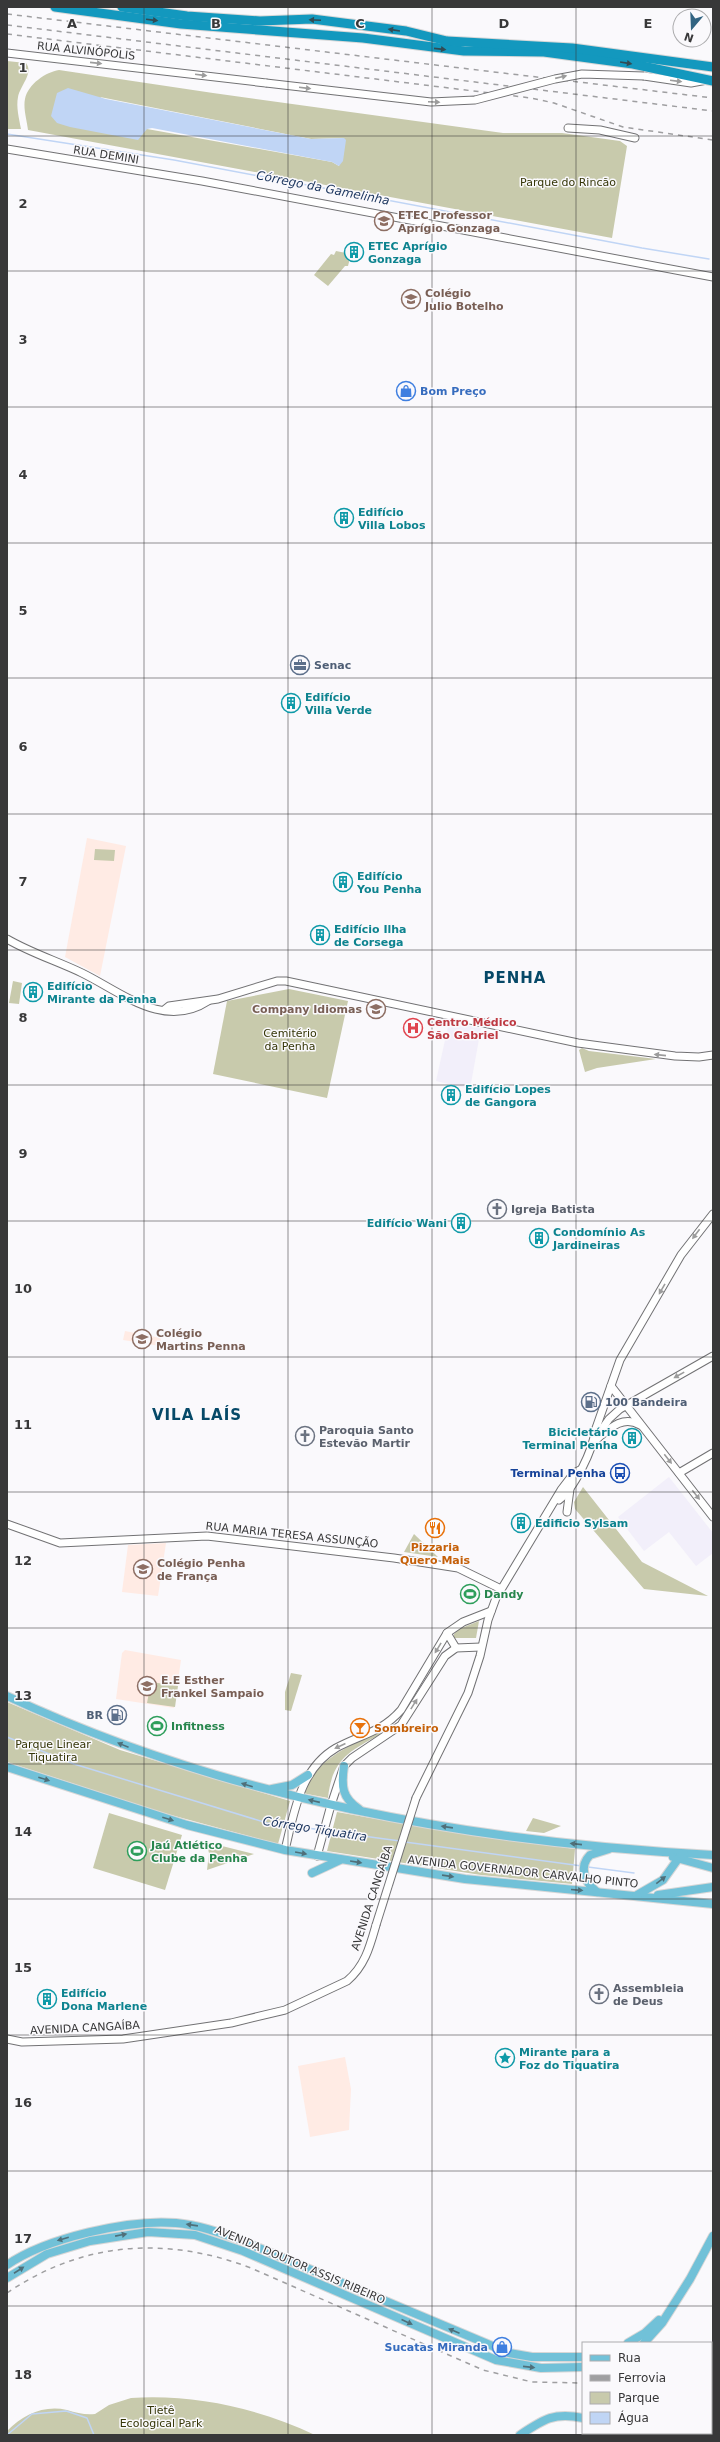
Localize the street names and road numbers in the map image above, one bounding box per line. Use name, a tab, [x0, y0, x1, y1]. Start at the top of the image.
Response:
street label: RUA ALVINÓPOLIS	[36, 39, 136, 63]
street label: RUA DEMINI	[72, 143, 140, 167]
street label: RUA MARIA TERESA ASSUNÇÃO	[205, 1519, 379, 1551]
street label: AVENIDA CANGAÍBA	[349, 1843, 395, 1952]
street label: AVENIDA GOVERNADOR CARVALHO PINTO	[407, 1853, 639, 1891]
street label: AVENIDA CANGAÍBA	[30, 2019, 141, 2037]
street label: AVENIDA DOUTOR ASSIS RIBEIRO	[213, 2223, 387, 2307]

